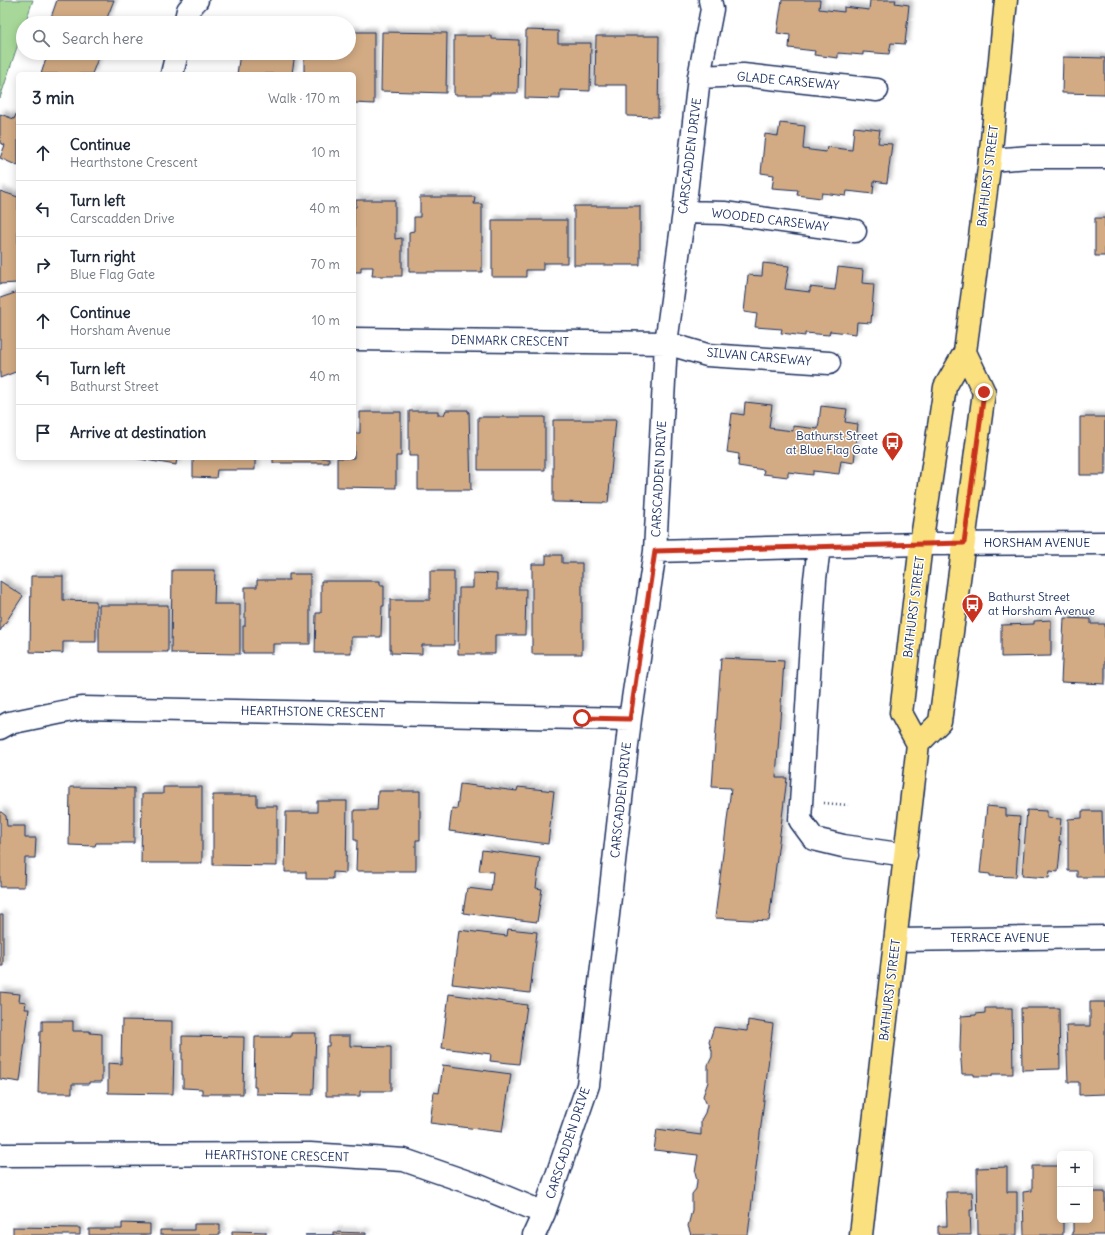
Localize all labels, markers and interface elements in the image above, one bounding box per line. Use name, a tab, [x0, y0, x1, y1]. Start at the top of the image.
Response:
search box	[16, 16, 356, 60]
icon: search	[30, 27, 52, 49]
text: Search here	[62, 29, 143, 48]
street label: GLADE CARSEWAY	[736, 69, 840, 92]
text: 3 min	[32, 87, 74, 109]
text: Walk · 170 m	[268, 90, 340, 107]
street label: CARSCADDEN DRIVE	[675, 97, 704, 215]
street label: BATHURST STREET	[974, 124, 1001, 228]
text: Continue	[70, 135, 131, 154]
icon: ahead	[32, 142, 54, 164]
text: 10 m	[312, 144, 340, 161]
text: Hearthstone Crescent	[70, 154, 198, 171]
text: Turn left	[70, 191, 125, 210]
icon: left	[32, 198, 54, 220]
text: 40 m	[309, 200, 340, 217]
street label: WOODED CARSEWAY	[711, 205, 830, 234]
text: Carscadden Drive	[70, 210, 175, 227]
text: Turn right	[70, 247, 135, 266]
icon: right	[32, 254, 54, 276]
text: 70 m	[311, 256, 340, 273]
text: Blue Flag Gate	[70, 266, 155, 283]
text: Continue	[70, 303, 131, 322]
icon: ahead	[32, 310, 54, 332]
text: 10 m	[312, 312, 340, 329]
text: Horsham Avenue	[70, 322, 171, 339]
street label: DENMARK CRESCENT	[451, 332, 569, 349]
street label: SILVAN CARSEWAY	[706, 344, 812, 369]
text: Turn left	[70, 359, 125, 378]
icon: left	[32, 366, 54, 388]
text: 40 m	[309, 368, 340, 385]
text: Bathurst Street	[70, 378, 159, 395]
route end	[975, 383, 993, 401]
street label: CARSCADDEN DRIVE	[648, 420, 669, 538]
icon: arrive	[32, 422, 54, 444]
text: Arrive at destination	[70, 423, 206, 442]
place label: Bathurst Street at Blue Flag Gate	[786, 428, 878, 457]
bus stop icon: Bathurst Street at Blue Flag Gate	[880, 430, 906, 463]
street label: HORSHAM AVENUE	[984, 535, 1090, 550]
street label: BATHURST STREET	[900, 555, 927, 659]
place label: Bathurst Street at Horsham Avenue	[988, 589, 1095, 618]
bus stop icon: Bathurst Street at Horsham Avenue	[959, 591, 985, 624]
street label: HEARTHSTONE CRESCENT	[241, 703, 385, 720]
route start	[573, 709, 591, 727]
street label: CARSCADDEN DRIVE	[607, 741, 634, 859]
street label: TERRACE AVENUE	[950, 930, 1050, 945]
street label: BATHURST STREET	[876, 938, 903, 1042]
street label: CARSCADDEN DRIVE	[542, 1085, 593, 1201]
street label: HEARTHSTONE CRESCENT	[205, 1147, 349, 1164]
map controls	[1057, 1151, 1093, 1223]
button: +	[1057, 1151, 1093, 1187]
button: −	[1057, 1187, 1093, 1223]

